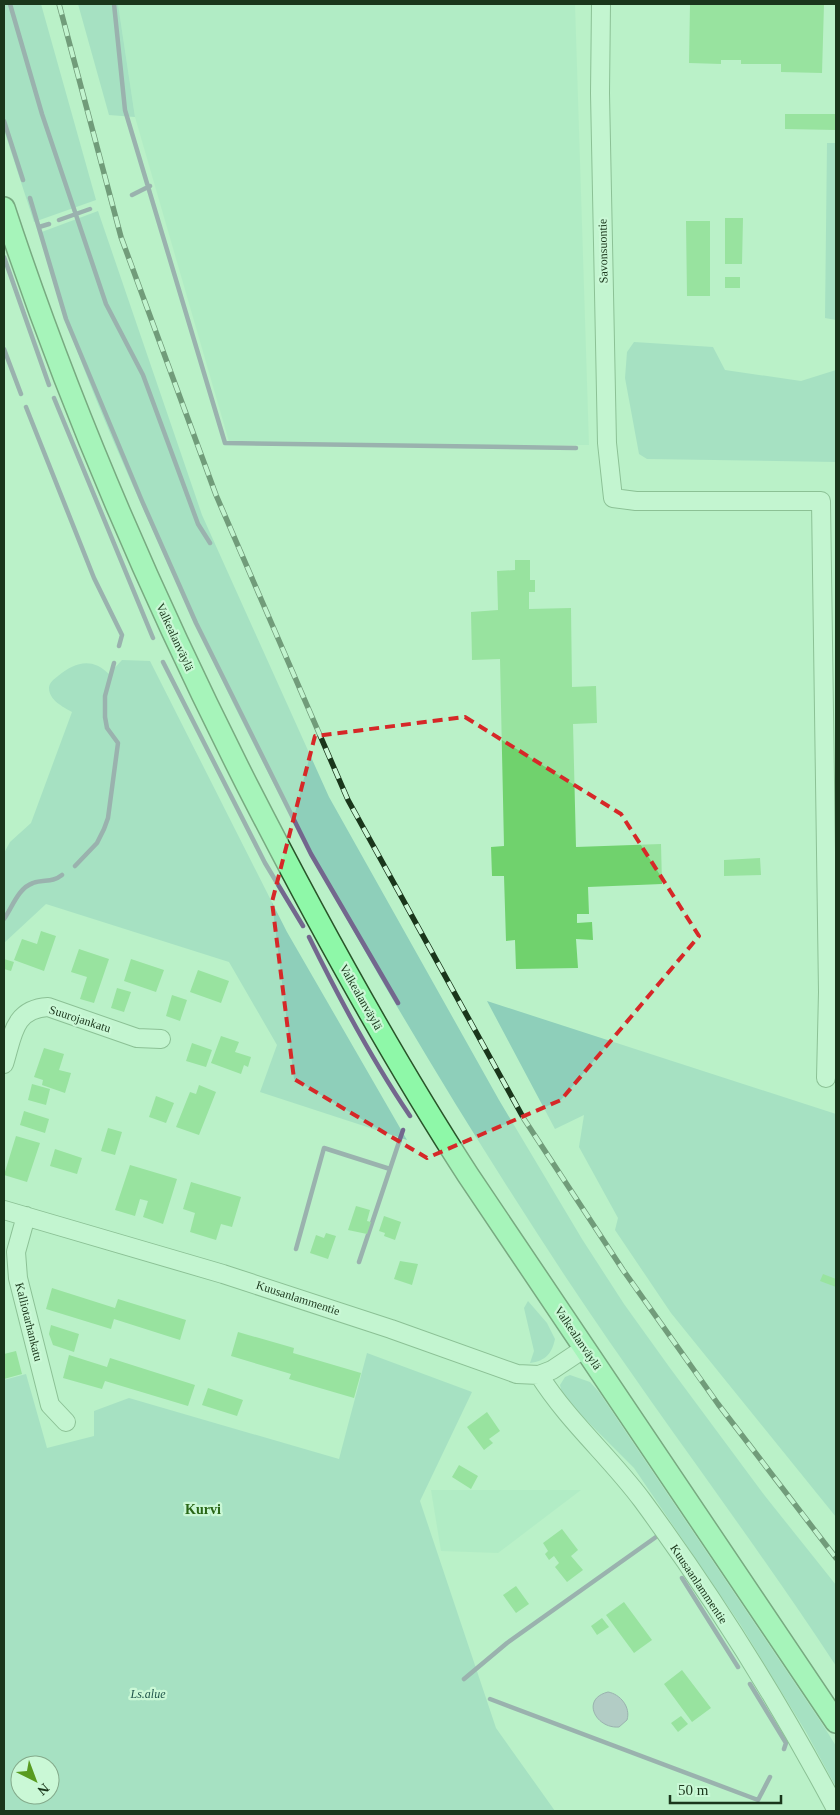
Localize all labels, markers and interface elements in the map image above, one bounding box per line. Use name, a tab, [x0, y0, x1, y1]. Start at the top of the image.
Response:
street label: Savonsuontie	[595, 219, 611, 283]
street label: Valkealanväylä	[153, 601, 197, 674]
street label: Valkealanväylä	[337, 962, 386, 1033]
street label: Suurojankatu	[47, 1002, 113, 1036]
street label: Kuusanlammentie	[254, 1278, 342, 1318]
street label: Kalliotarhankatu	[12, 1281, 46, 1363]
street label: Valkealanväylä	[552, 1304, 605, 1373]
district label: Kurvi	[185, 1502, 221, 1517]
street label: Kuusaanlammentie	[667, 1542, 731, 1626]
park label: Ls.alue	[129, 1687, 166, 1701]
north arrow	[10, 1755, 60, 1805]
scale bar	[670, 1772, 781, 1804]
text: N	[35, 1780, 52, 1798]
text: 50 m	[678, 1782, 709, 1798]

